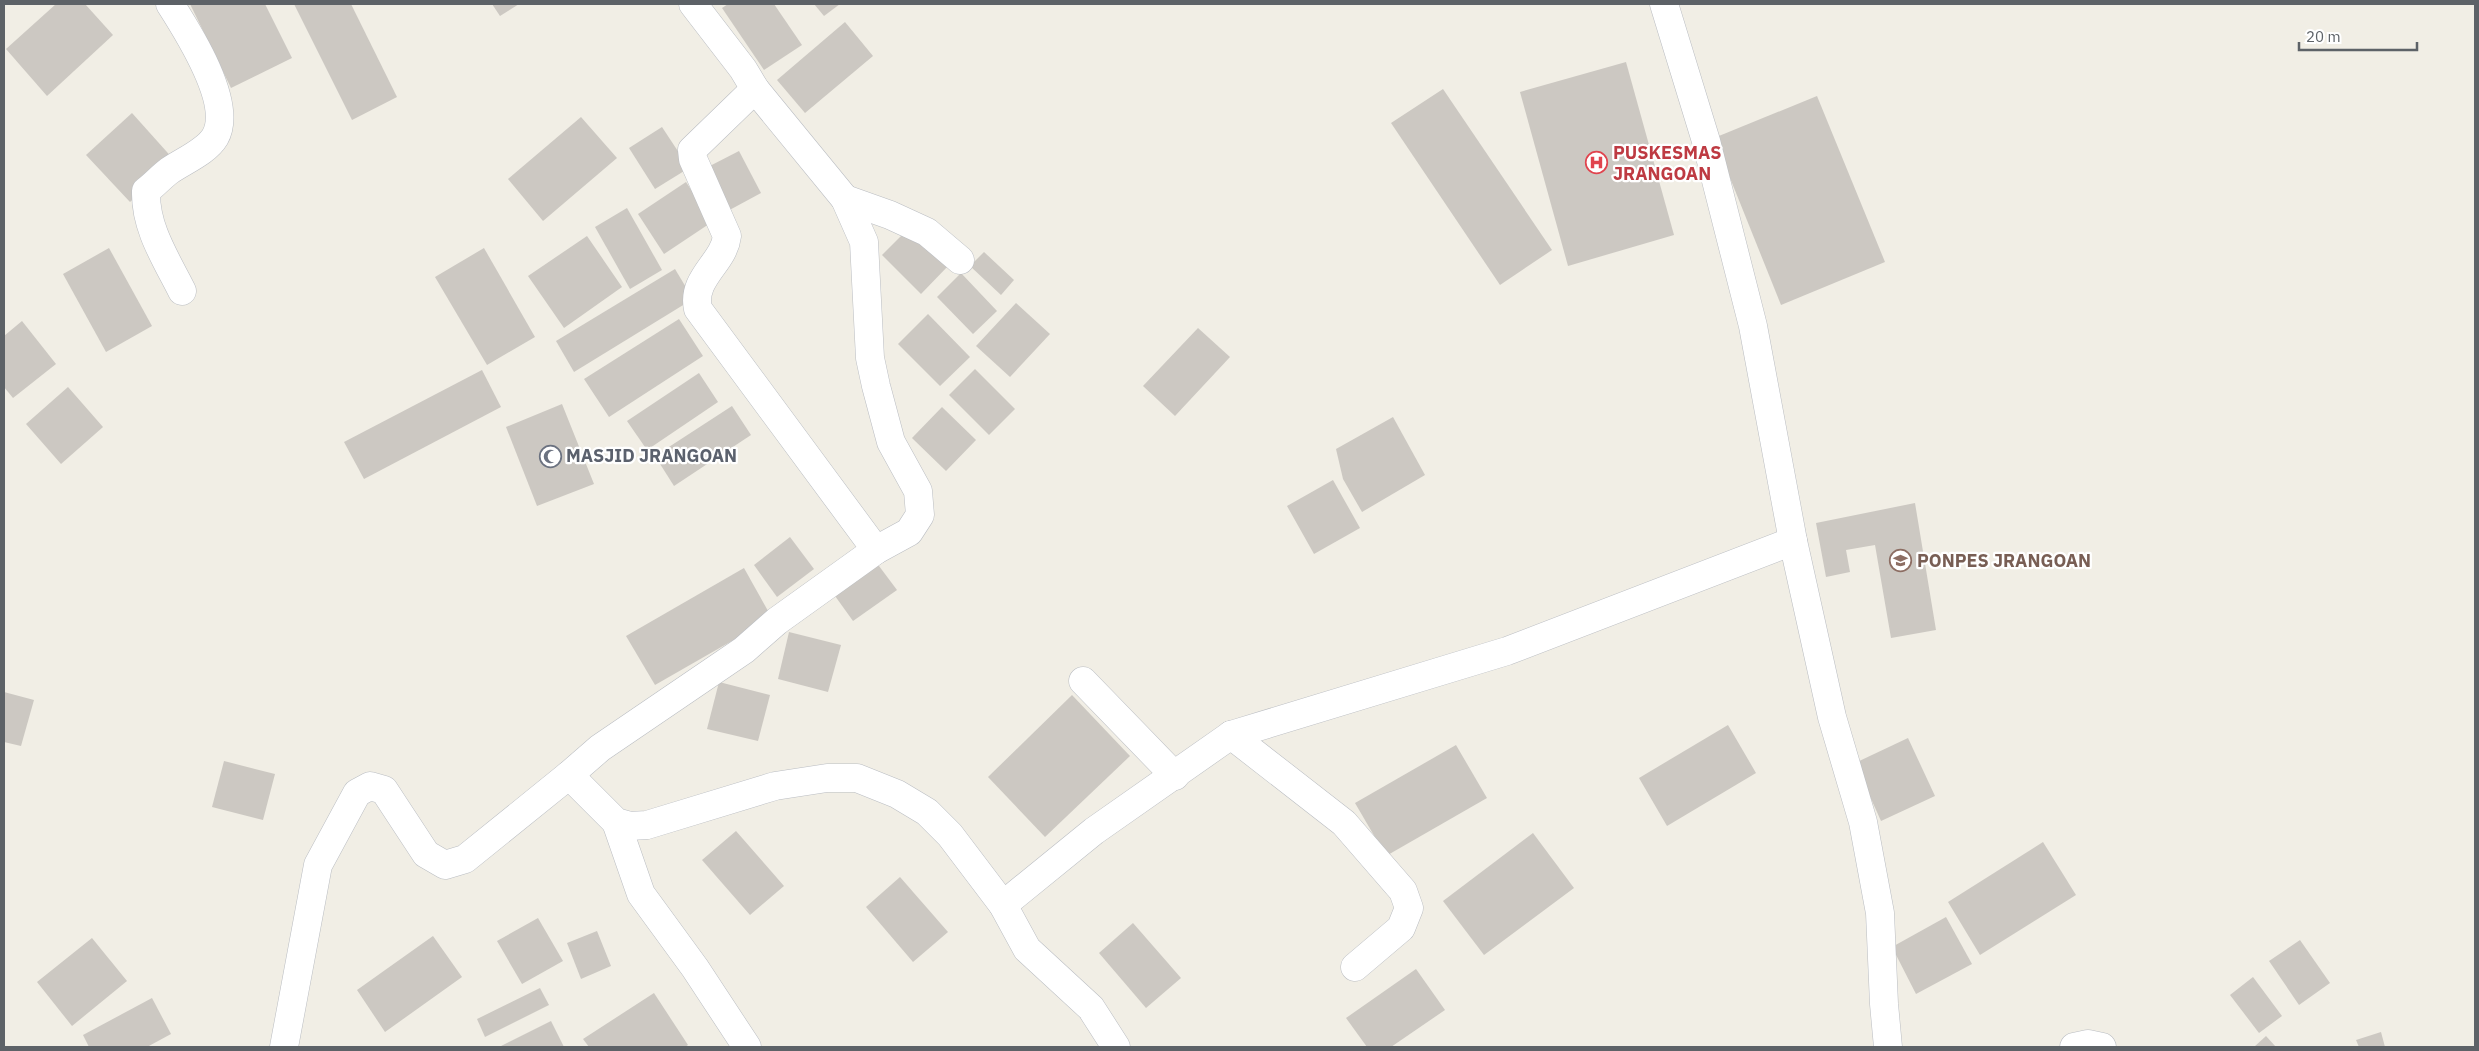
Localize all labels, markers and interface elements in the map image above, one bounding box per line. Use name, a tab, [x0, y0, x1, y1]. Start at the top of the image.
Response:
scale bar	[2299, 20, 2416, 52]
text: 20 m	[2306, 27, 2341, 46]
place label: PUSKESMAS JRANGOAN	[1613, 141, 1722, 185]
hospital icon: PUSKESMAS JRANGOAN	[1585, 151, 1609, 175]
mosque icon: MASJID JRANGOAN	[538, 444, 562, 468]
place label: MASJID JRANGOAN	[566, 444, 737, 467]
school or university icon: PONPES JRANGOAN	[1889, 549, 1913, 573]
place label: PONPES JRANGOAN	[1917, 549, 2091, 572]

